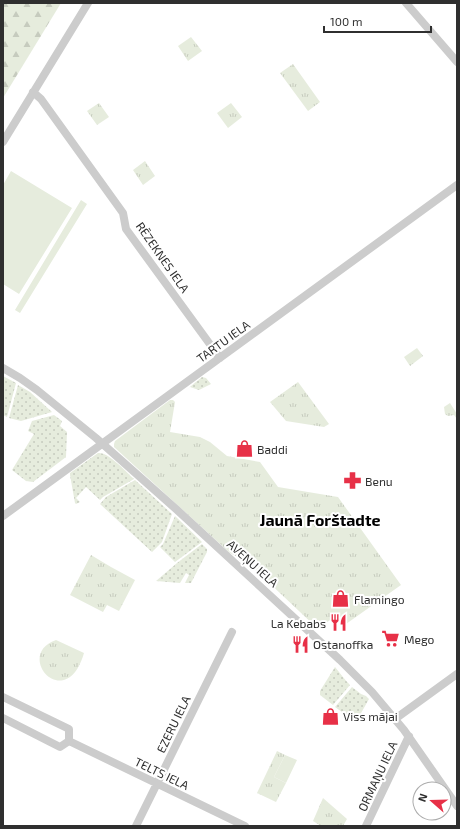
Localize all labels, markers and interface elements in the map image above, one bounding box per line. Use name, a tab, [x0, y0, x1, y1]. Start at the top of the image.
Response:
scale bar	[324, 8, 431, 34]
text: 100 m	[330, 14, 362, 28]
street label: RĒZEKNES IELA	[134, 219, 193, 295]
street label: TARTU IELA	[194, 317, 253, 365]
shop icon: Baddi	[234, 439, 254, 459]
place label: Baddi	[257, 442, 288, 456]
pharmacy icon: Benu	[342, 471, 362, 491]
place label: Benu	[365, 474, 393, 488]
district label: Jaunā Forštadte	[260, 510, 381, 529]
street label: AVEŅU IELA	[223, 536, 282, 591]
shop icon: Flamingo	[331, 589, 351, 609]
place label: Flamingo	[354, 592, 405, 606]
restaurant icon: La Kebabs	[329, 613, 349, 633]
place label: La Kebabs	[271, 616, 326, 630]
supermarket icon: Mego	[381, 629, 401, 649]
place label: Mego	[404, 632, 435, 646]
restaurant icon: Ostanoffka	[290, 634, 310, 654]
place label: Ostanoffka	[313, 637, 373, 651]
street label: EZERU IELA	[153, 693, 193, 755]
shop icon: Viss mājai	[320, 706, 340, 726]
place label: Viss mājai	[343, 709, 398, 724]
street label: ORMAŅU IELA	[355, 738, 401, 814]
street label: TELTS IELA	[133, 754, 192, 792]
north arrow	[412, 781, 452, 821]
text: N	[415, 791, 430, 803]

